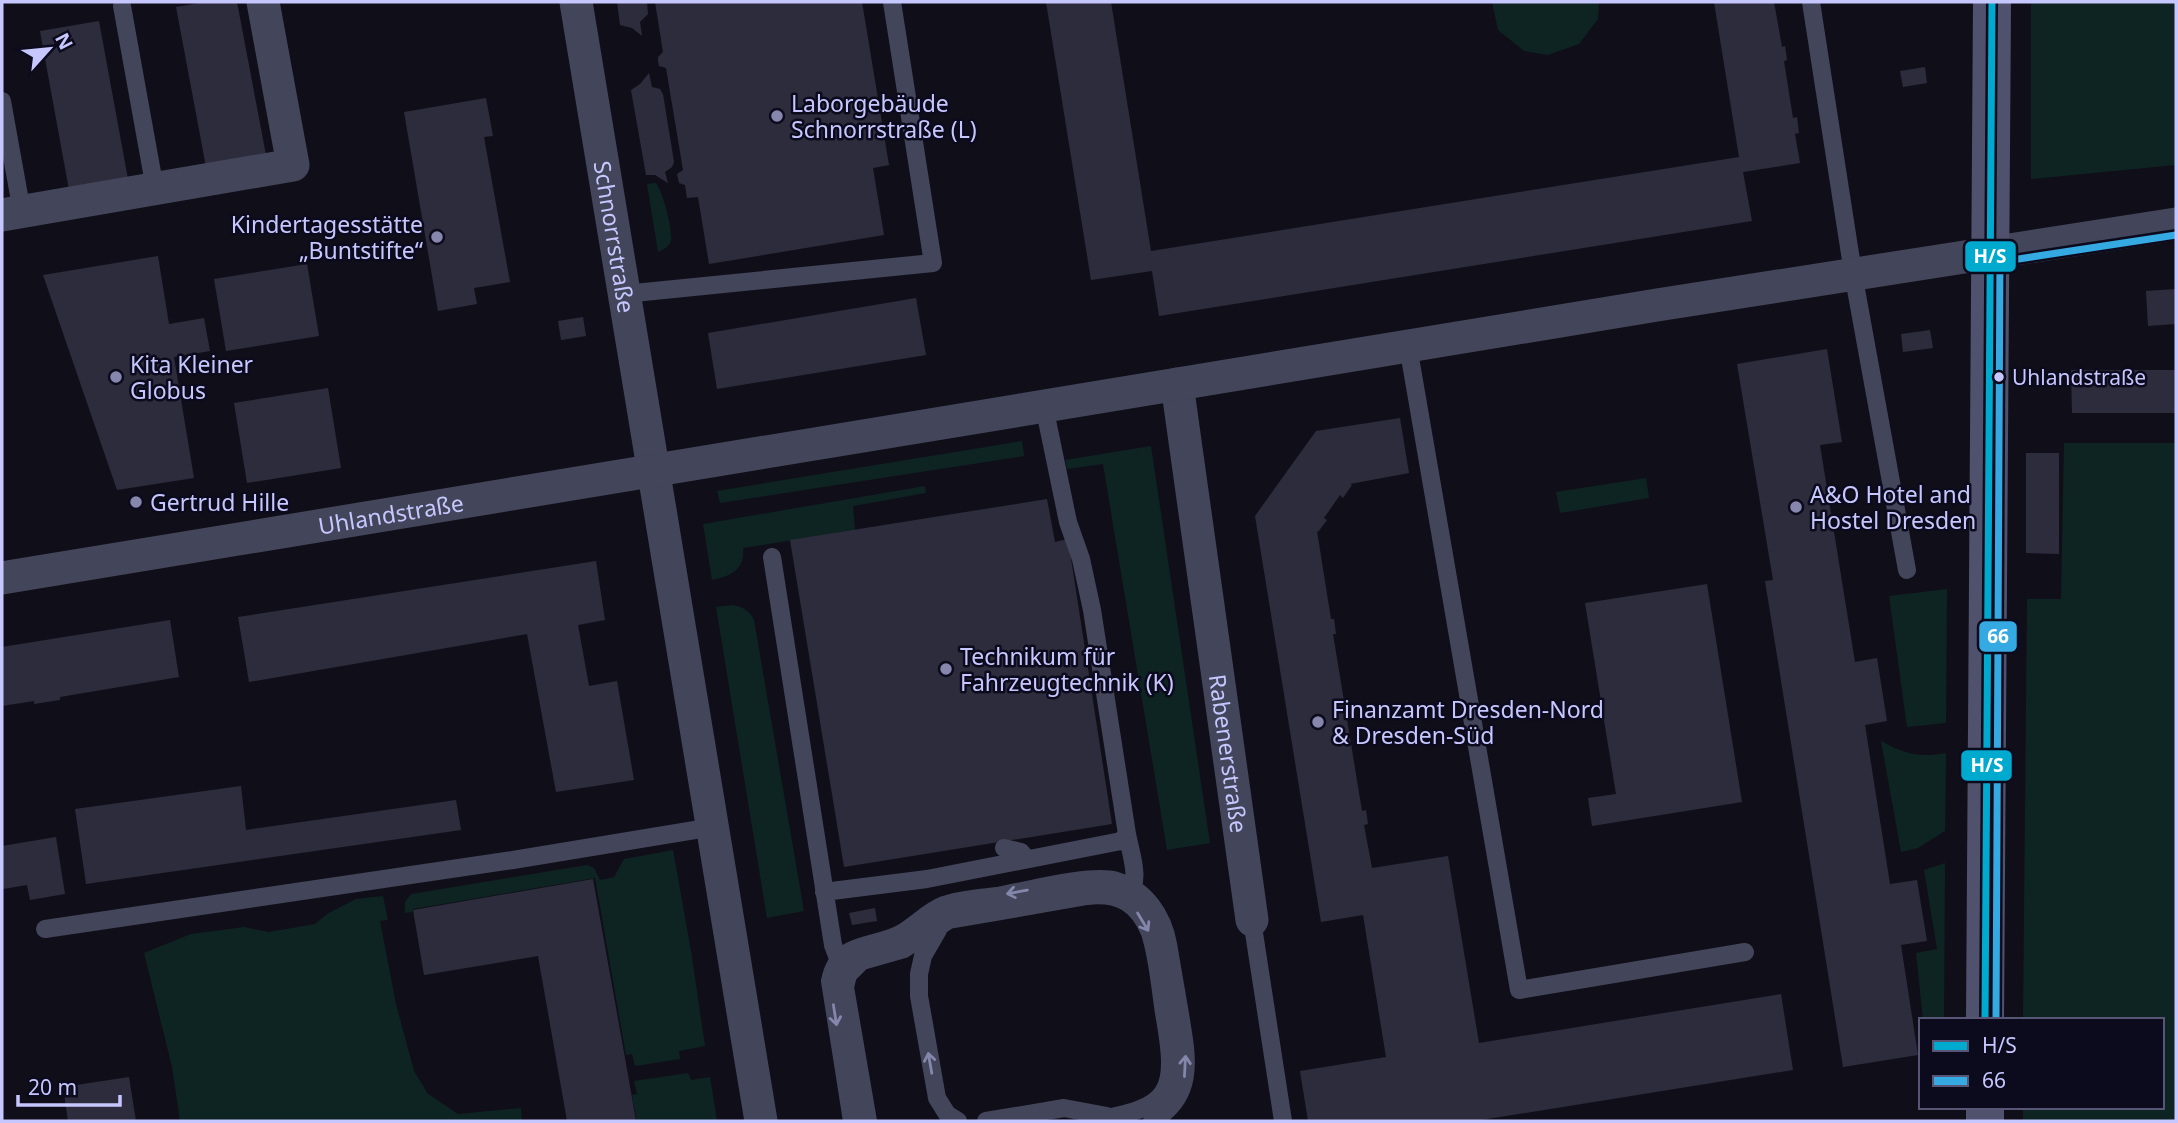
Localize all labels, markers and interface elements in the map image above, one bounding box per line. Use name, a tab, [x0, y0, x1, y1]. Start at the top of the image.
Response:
north arrow	[14, 14, 84, 84]
text: N	[49, 28, 79, 54]
place label: Laborgebäude Schnorrstraße (L)	[791, 87, 977, 145]
marker: Laborgebäude Schnorrstraße (L)	[769, 108, 785, 124]
street label: Schnorrstraße	[586, 158, 643, 315]
place label: Kindertagesstätte „Buntstifte“	[231, 208, 423, 266]
marker: Kindertagesstätte „Buntstifte“	[429, 229, 445, 245]
line badge: H/S	[1964, 240, 2017, 273]
text: H/S	[1974, 243, 2006, 269]
place label: Kita Kleiner Globus	[130, 348, 254, 406]
place label: Uhlandstraße	[2012, 363, 2146, 391]
marker: Kita Kleiner Globus	[108, 369, 124, 385]
marker: Uhlandstraße	[1992, 370, 2006, 384]
place label: A&O Hotel and Hostel Dresden	[1810, 478, 1976, 536]
place label: Gertrud Hille	[150, 486, 289, 518]
street label: Uhlandstraße	[316, 486, 466, 542]
marker: Gertrud Hille	[128, 494, 144, 510]
marker: A&O Hotel and Hostel Dresden	[1788, 499, 1804, 515]
line badge: 66	[1978, 620, 2018, 653]
text: 66	[1987, 623, 2009, 649]
place label: Technikum für Fahrzeugtechnik (K)	[960, 640, 1174, 698]
marker: Technikum für Fahrzeugtechnik (K)	[938, 661, 954, 677]
street label: Rabenerstraße	[1202, 672, 1256, 835]
place label: Finanzamt Dresden-Nord & Dresden-Süd	[1332, 693, 1604, 751]
marker: Finanzamt Dresden-Nord & Dresden-Süd	[1310, 714, 1326, 730]
line badge: H/S	[1960, 749, 2013, 782]
text: H/S	[1971, 752, 2003, 778]
one-way arrow	[1006, 886, 1029, 899]
one-way arrow	[1137, 912, 1151, 932]
one-way arrow	[829, 1004, 842, 1026]
legend	[1919, 1018, 2164, 1109]
text: H/S	[1982, 1031, 2017, 1059]
one-way arrow	[923, 1052, 936, 1075]
one-way arrow	[1179, 1055, 1192, 1078]
scale bar	[18, 1064, 119, 1108]
text: 66	[1982, 1066, 2006, 1094]
text: 20 m	[28, 1073, 77, 1101]

